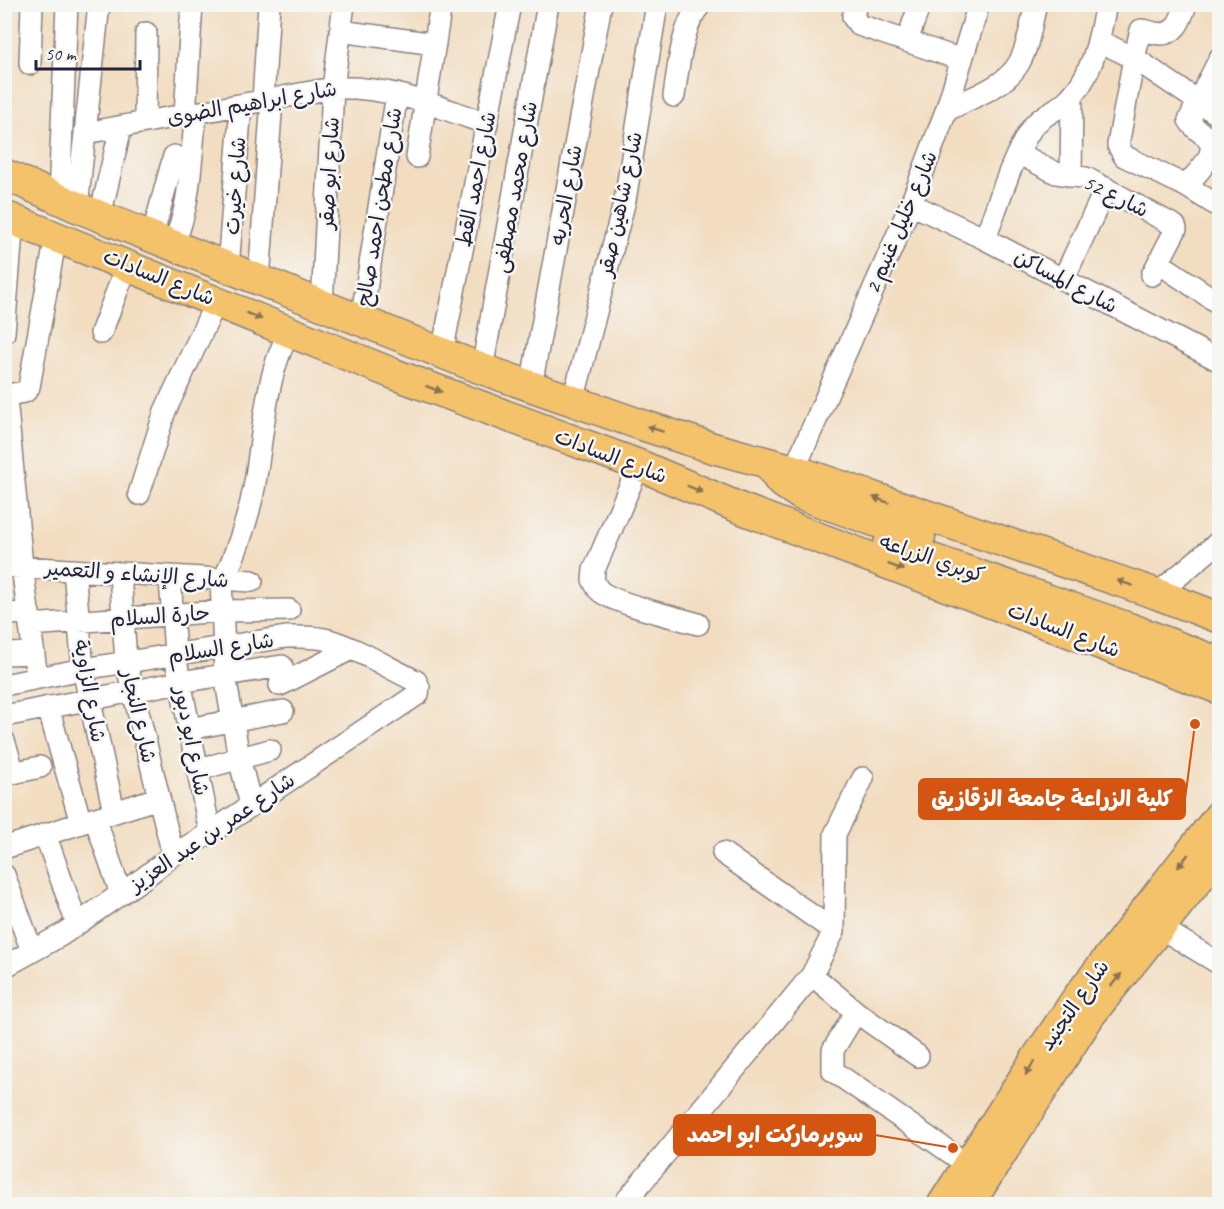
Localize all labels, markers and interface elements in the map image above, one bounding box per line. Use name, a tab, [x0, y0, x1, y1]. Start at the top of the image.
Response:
scale bar	[36, 33, 140, 71]
text: 50 m	[45, 43, 78, 65]
street label: شارع ابراهيم الضوى	[165, 75, 339, 134]
street label: شارع محمد مصطفى	[487, 99, 545, 275]
street label: شارع مطحن احمد صالح	[350, 106, 410, 309]
street label: شارع احمد القط	[450, 109, 504, 249]
street label: شارع ابو صقر	[313, 116, 347, 232]
street label: شارع شاهين صقر	[592, 129, 650, 281]
street label: شارع خيرت	[219, 136, 253, 236]
street label: شارع الحريه	[544, 143, 590, 248]
street label: شارع خليل غنيم 2	[859, 147, 946, 299]
street label: شارع 52	[1078, 169, 1153, 225]
street label: شارع السادات	[99, 243, 219, 313]
street label: شارع المساكن	[1009, 243, 1122, 321]
one-way arrow	[245, 311, 263, 321]
one-way arrow	[426, 384, 444, 394]
street label: شارع السادات	[550, 423, 671, 491]
one-way arrow	[646, 424, 664, 434]
one-way arrow	[686, 484, 704, 494]
one-way arrow	[872, 495, 890, 504]
street label: كوبري الزراعه	[875, 528, 988, 590]
street label: شارع الإنشاء و التعمير	[42, 554, 230, 595]
one-way arrow	[887, 563, 905, 572]
one-way arrow	[1116, 578, 1134, 587]
street label: شارع السادات	[1003, 597, 1124, 665]
street label: حارة السلام	[109, 600, 211, 635]
street label: شارع السلام	[166, 627, 276, 672]
street label: شارع الزاوية	[66, 638, 112, 745]
street label: شارع النجار	[113, 665, 162, 766]
street label: شارع ابو دبور	[166, 682, 215, 798]
street label: شارع عمر بن عبد العزيز	[123, 767, 301, 900]
callout: كلية الزراعة جامعة الزقازيق	[919, 779, 1185, 819]
text: كلية الزراعة جامعة الزقازيق	[931, 785, 1173, 813]
one-way arrow	[1178, 853, 1190, 868]
street label: شارع التجنيد	[1033, 955, 1116, 1057]
one-way arrow	[1109, 973, 1122, 988]
one-way arrow	[1025, 1060, 1036, 1076]
callout: سوبرماركت ابو احمد	[674, 1115, 875, 1155]
text: سوبرماركت ابو احمد	[687, 1121, 863, 1149]

